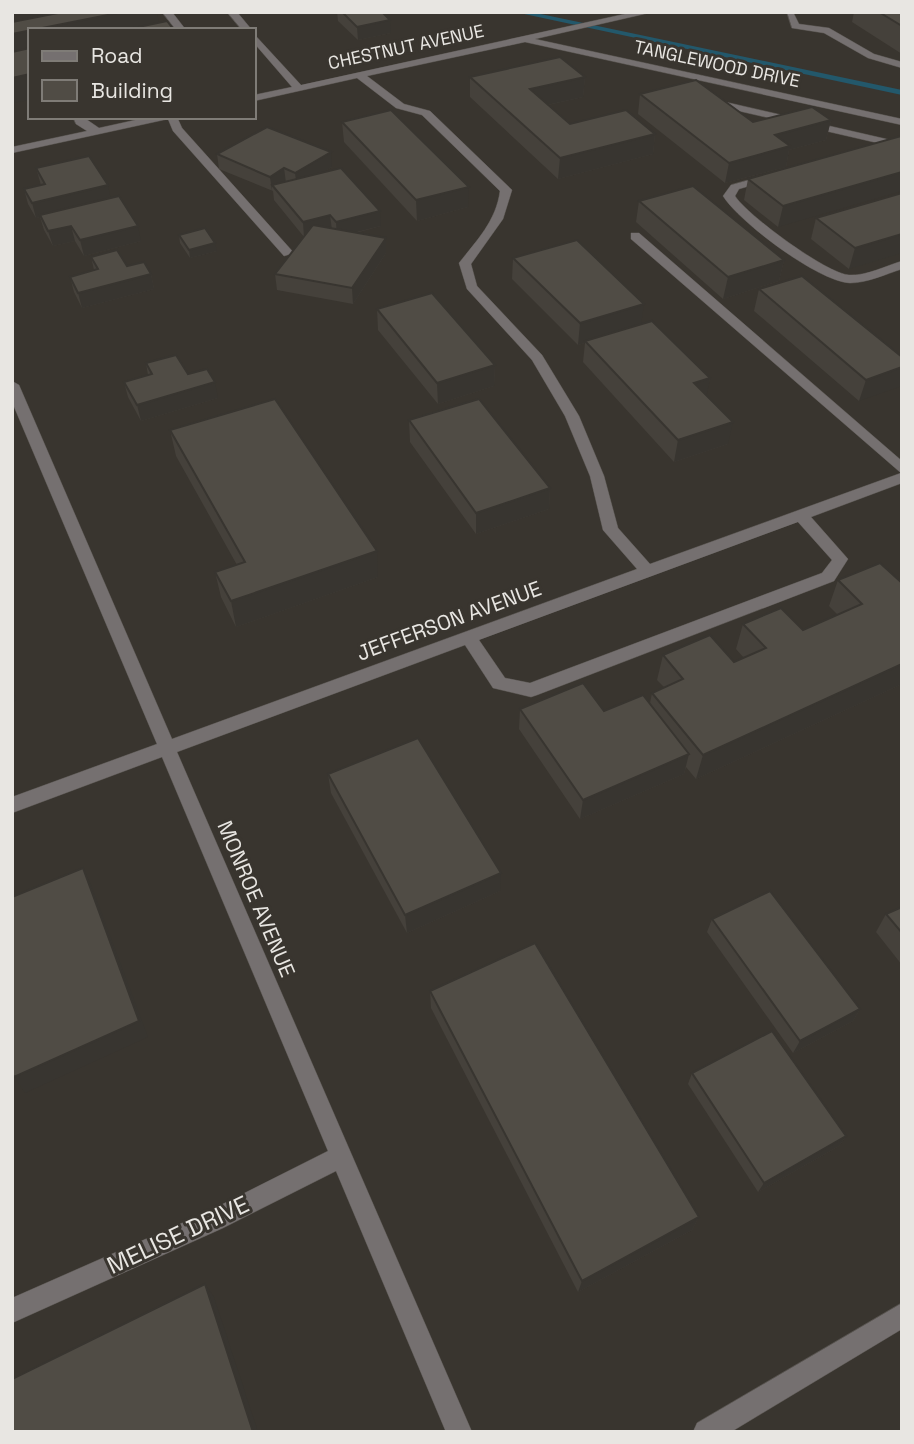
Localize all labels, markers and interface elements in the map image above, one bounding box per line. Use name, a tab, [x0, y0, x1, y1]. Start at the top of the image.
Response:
street label: CHESTNUT AVENUE	[326, 19, 486, 74]
legend	[28, 28, 256, 119]
street label: TANGLEWOOD DRIVE	[632, 35, 802, 92]
text: Road	[91, 42, 143, 69]
text: Building	[91, 77, 173, 104]
street label: JEFFERSON AVENUE	[353, 575, 545, 667]
street label: MONROE AVENUE	[211, 817, 302, 981]
street label: MELISE DRIVE	[102, 1188, 254, 1281]

